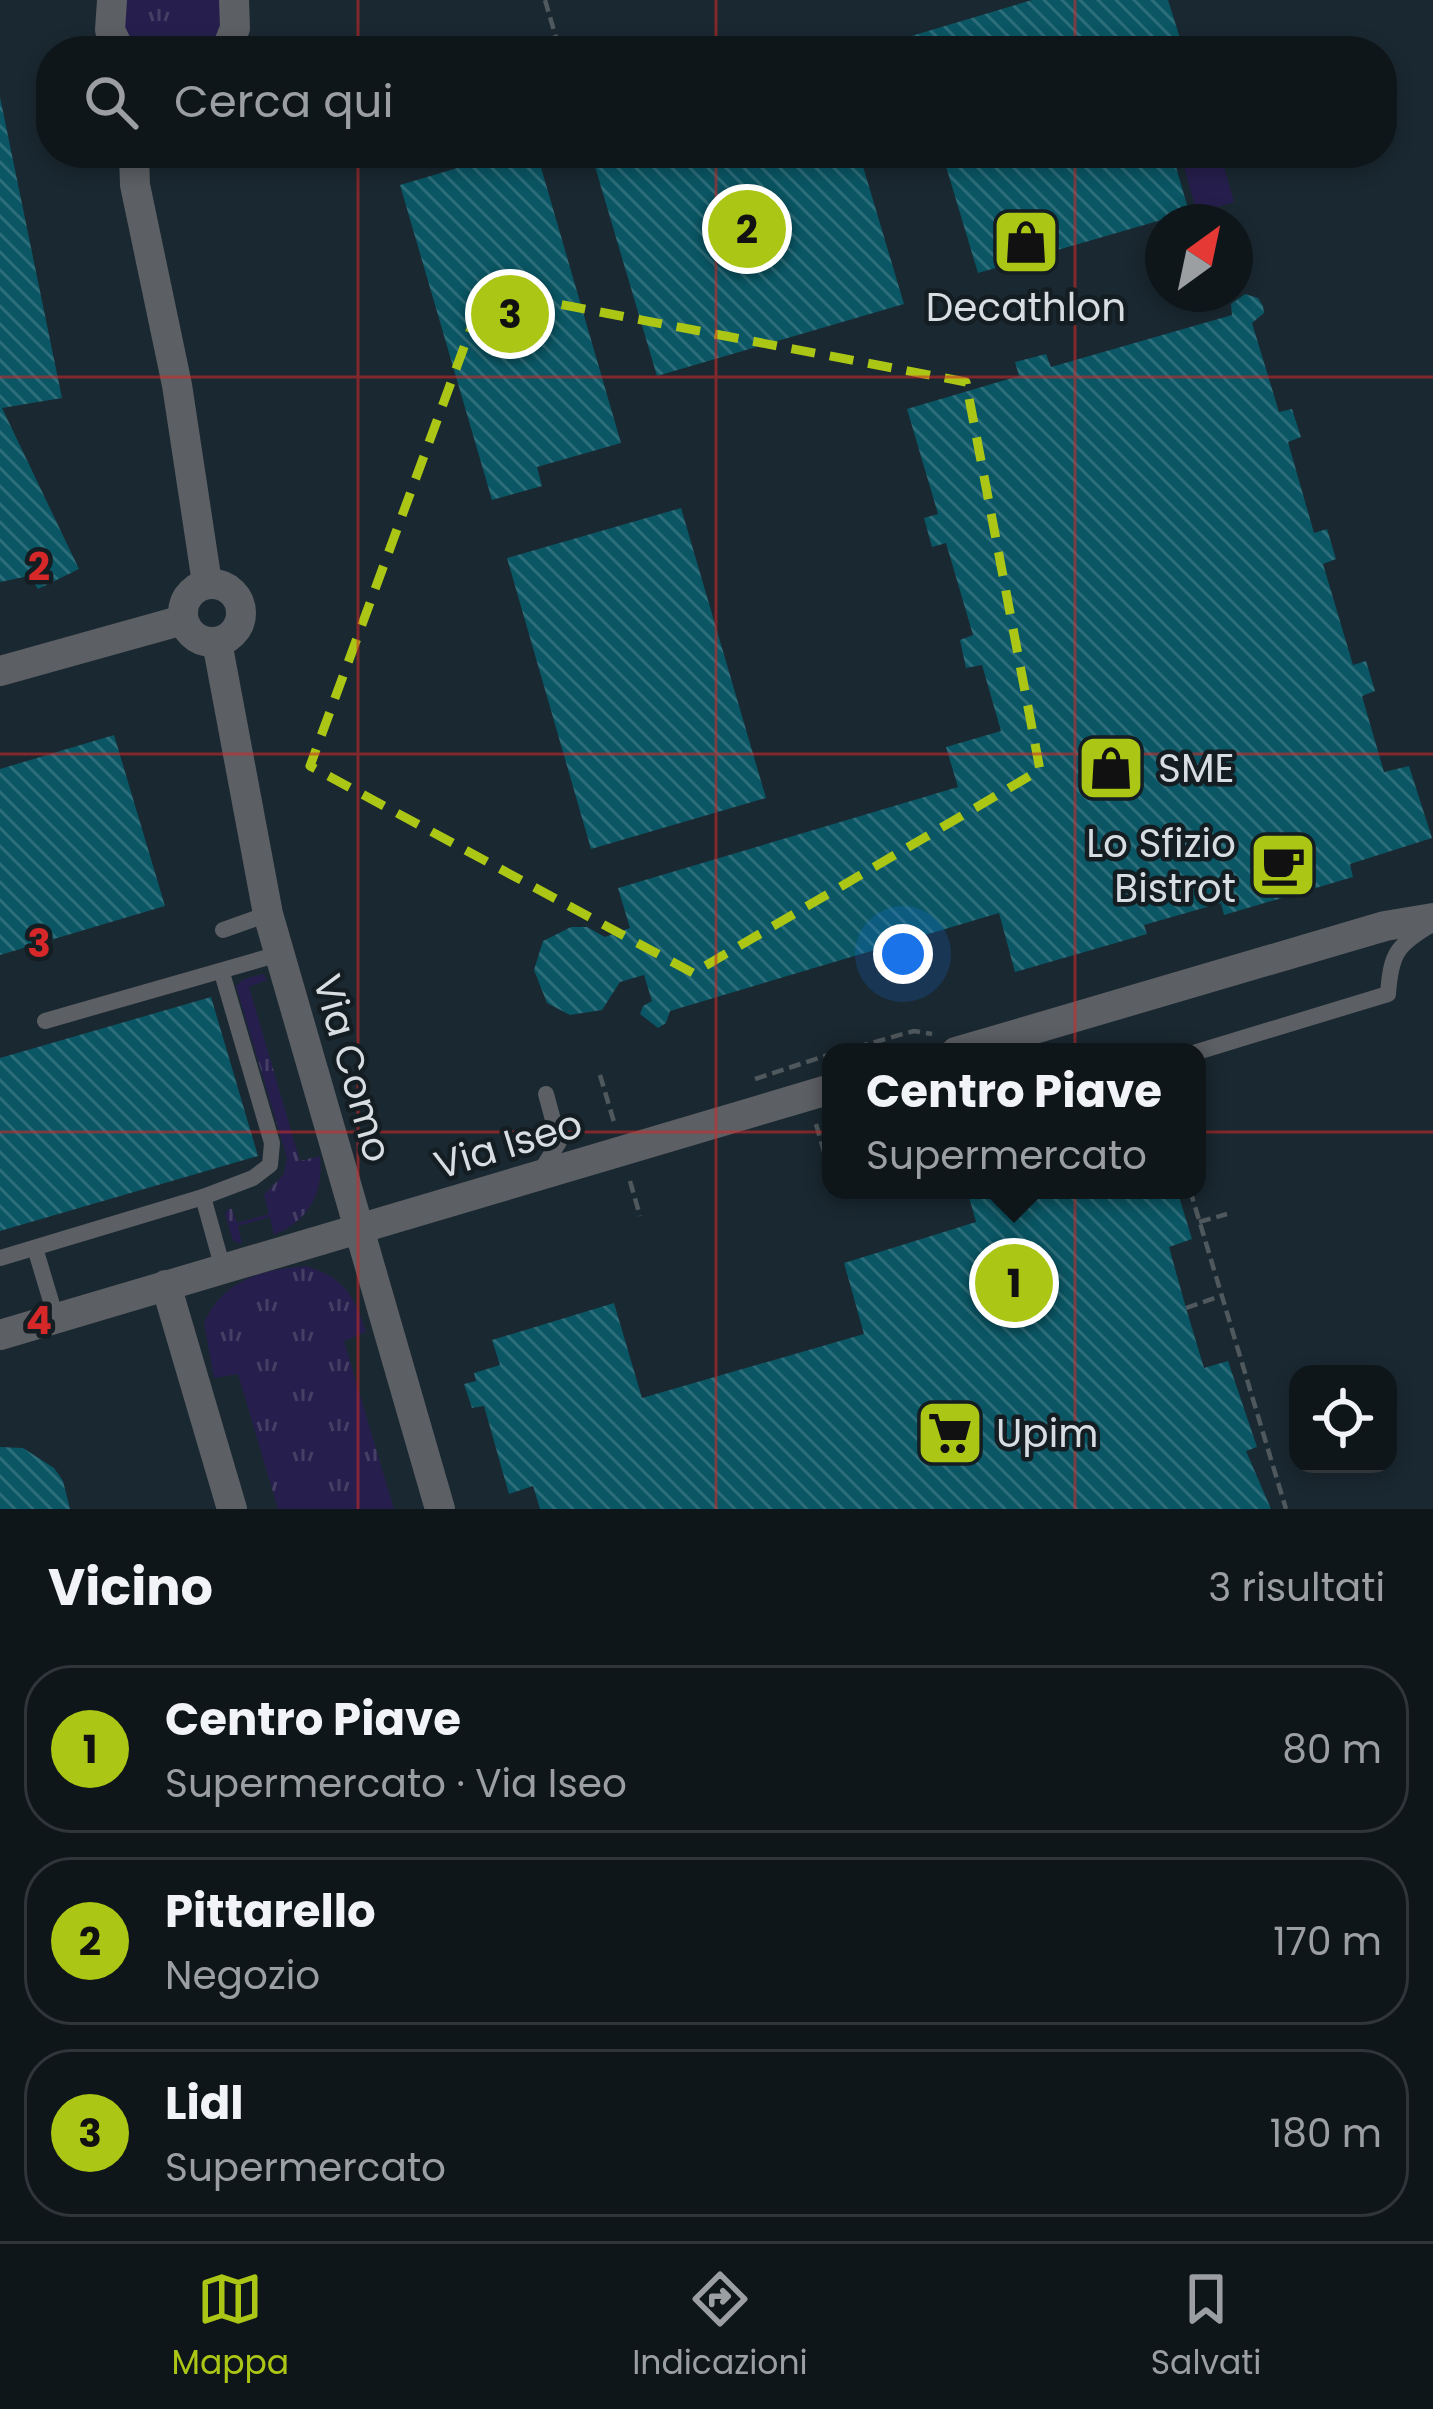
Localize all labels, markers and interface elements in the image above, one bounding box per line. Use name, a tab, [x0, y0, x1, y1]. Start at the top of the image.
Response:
search box	[36, 36, 1397, 168]
icon: search	[78, 69, 144, 135]
text: Cerca qui	[174, 70, 393, 133]
pin: 2	[708, 184, 786, 274]
north arrow	[1145, 204, 1253, 312]
shop icon: Decathlon	[991, 207, 1061, 277]
pin: 3	[471, 269, 549, 359]
place label: Decathlon	[926, 280, 1126, 335]
text: 2	[28, 539, 50, 594]
shop icon: SME	[1076, 733, 1146, 803]
place label: SME	[1158, 741, 1234, 796]
place label: Lo Sfizio Bistrot	[1086, 816, 1236, 916]
cafe icon: Lo Sfizio Bistrot	[1248, 830, 1318, 900]
text: 3	[27, 916, 51, 971]
your location	[873, 924, 933, 984]
street label: Via Como	[299, 968, 406, 1168]
popup	[822, 1043, 1206, 1199]
text: Centro Piave	[866, 1060, 1162, 1123]
street label: Via Iseo	[428, 1096, 589, 1193]
text: Supermercato	[866, 1128, 1147, 1183]
pin: 1	[975, 1238, 1053, 1328]
text: 4	[26, 1293, 52, 1348]
map controls	[1289, 1365, 1397, 1473]
button: locate	[1289, 1365, 1397, 1473]
supermarket icon: Upim	[915, 1398, 985, 1468]
place label: Upim	[996, 1406, 1098, 1461]
text: Vicino	[48, 1551, 213, 1623]
text: 3 risultati	[1208, 1560, 1385, 1615]
text: Centro Piave	[165, 1688, 461, 1751]
text: 1	[83, 1722, 97, 1777]
text: 80 m	[1282, 1722, 1382, 1777]
text: Supermercato · Via Iseo	[165, 1756, 627, 1811]
text: Pittarello	[165, 1880, 376, 1943]
text: 2	[79, 1914, 101, 1969]
text: 170 m	[1273, 1914, 1382, 1969]
text: Negozio	[165, 1948, 320, 2003]
text: Lidl	[165, 2072, 244, 2135]
text: 3	[78, 2106, 102, 2161]
text: 180 m	[1270, 2106, 1382, 2161]
text: Supermercato	[165, 2140, 446, 2195]
tab: Mappa	[172, 2266, 289, 2388]
tab: Indicazioni	[632, 2266, 808, 2388]
tab: Salvati	[1151, 2266, 1261, 2388]

